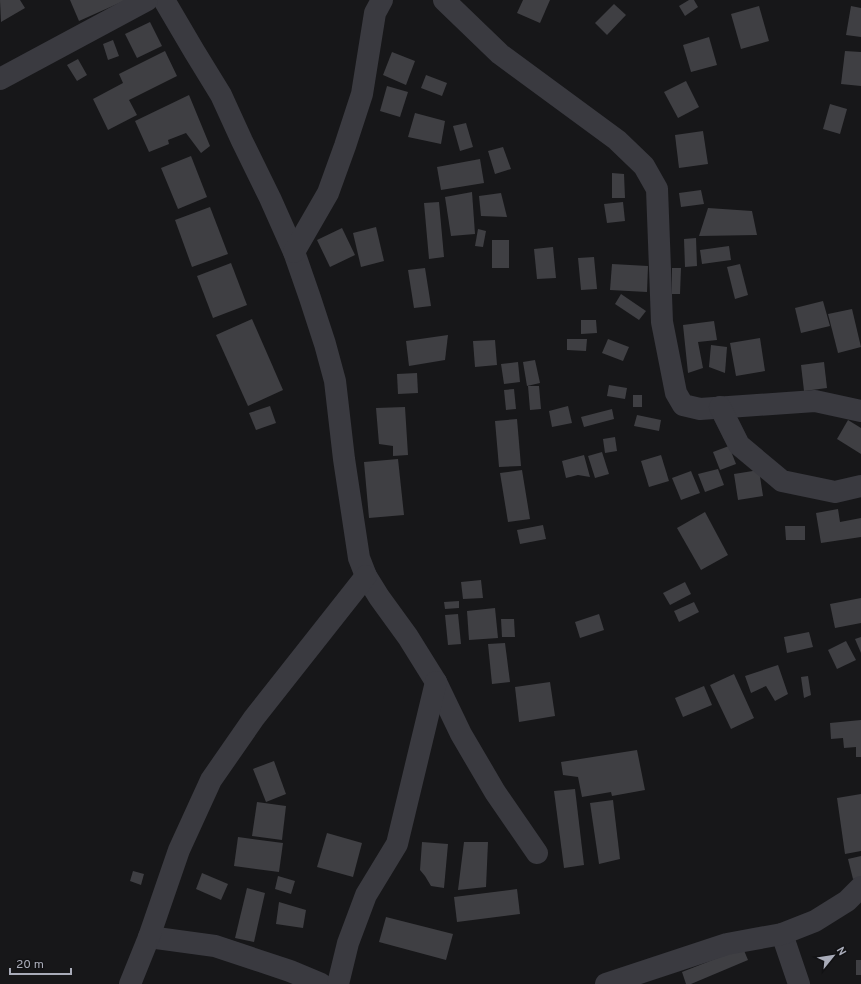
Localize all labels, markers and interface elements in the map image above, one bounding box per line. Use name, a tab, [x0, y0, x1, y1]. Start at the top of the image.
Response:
north arrow	[813, 936, 853, 976]
text: N	[833, 945, 849, 958]
scale bar	[10, 950, 71, 976]
text: 20 m	[16, 957, 44, 973]

